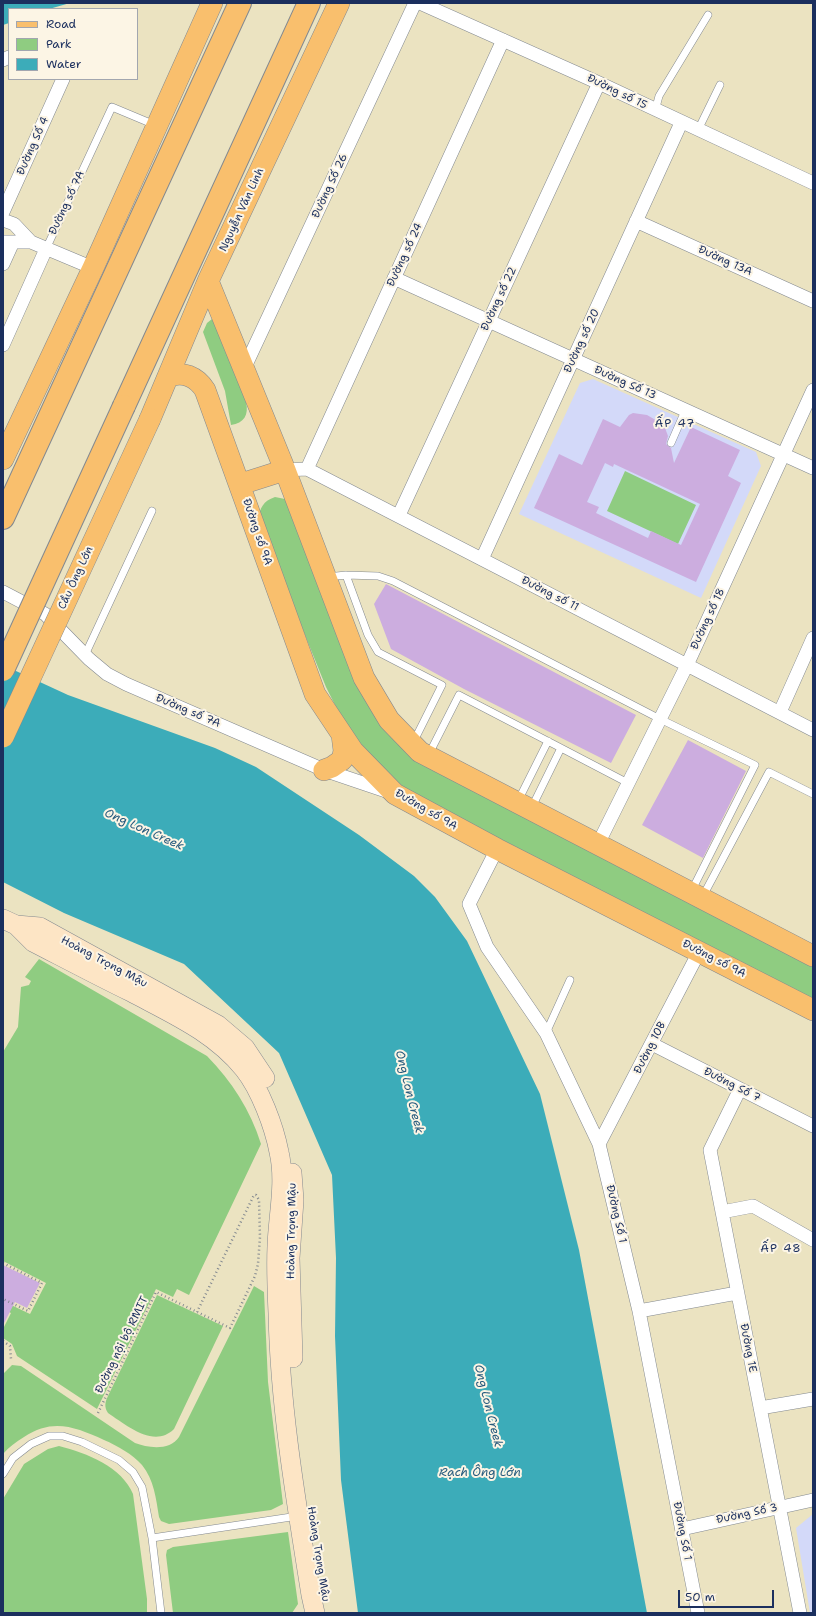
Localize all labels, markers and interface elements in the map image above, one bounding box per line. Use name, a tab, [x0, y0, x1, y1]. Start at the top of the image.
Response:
legend	[8, 8, 138, 80]
text: Road	[46, 16, 76, 32]
text: Park	[46, 36, 72, 52]
text: Water	[46, 56, 81, 72]
street label: Đường số 15	[585, 72, 649, 112]
street label: Đường Số 4	[14, 115, 52, 177]
street label: Đường Số 26	[309, 152, 351, 220]
street label: Nguyễn Văn Linh	[217, 166, 267, 254]
street label: Đường số 7A	[46, 169, 88, 237]
street label: Đường số 24	[385, 221, 425, 289]
street label: Đường 13A	[696, 243, 754, 279]
street label: Đường số 22	[478, 265, 520, 333]
street label: Đường số 20	[561, 307, 603, 375]
street label: Đường Số 13	[592, 363, 658, 403]
district label: ẤP 47	[655, 417, 695, 431]
street label: Đường số 9A	[239, 497, 275, 567]
street label: Cầu Ông Lớn	[56, 544, 96, 612]
street label: Đường số 11	[519, 574, 581, 614]
street label: Đường số 18	[688, 586, 728, 652]
street label: Đường số 7A	[154, 691, 222, 731]
street label: Đường số 9A	[393, 787, 459, 833]
water label: Ong Lon Creek	[102, 806, 186, 854]
street label: Hoàng Trọng Mậu	[58, 934, 150, 990]
street label: Đường số 9A	[680, 937, 748, 981]
street label: Đường 10B	[631, 1020, 669, 1076]
water label: Ong Lon Creek	[392, 1049, 426, 1135]
street label: Đường Số 7	[701, 1065, 763, 1105]
street label: Hoàng Trọng Mậu	[285, 1183, 299, 1279]
street label: Đường Số 1	[603, 1184, 629, 1244]
district label: ẤP 48	[760, 1242, 802, 1256]
street label: Đường nội bộ RMIT	[93, 1294, 151, 1396]
street label: Đường 1E	[737, 1322, 759, 1374]
water label: Ong Lon Creek	[471, 1363, 505, 1449]
water label: Rạch Ông Lớn	[439, 1466, 521, 1480]
street label: Đường Số 1	[670, 1501, 694, 1561]
street label: Đường Số 3	[715, 1501, 779, 1527]
street label: Hoàng Trọng Mậu	[304, 1505, 332, 1603]
scale bar	[680, 1582, 776, 1608]
text: 50 m	[685, 1589, 715, 1605]

